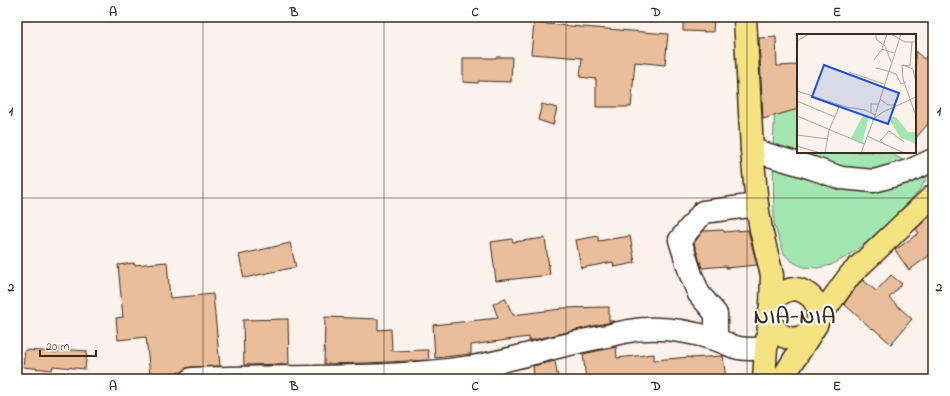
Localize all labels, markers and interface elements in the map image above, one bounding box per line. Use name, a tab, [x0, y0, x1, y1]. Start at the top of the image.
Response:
text: A	[109, 3, 117, 22]
text: B	[289, 3, 299, 22]
text: C	[471, 3, 479, 22]
text: D	[650, 3, 661, 22]
text: E	[833, 3, 841, 22]
inset map	[797, 34, 916, 153]
text: 1	[9, 102, 14, 121]
text: 1	[937, 102, 942, 121]
text: 2	[7, 278, 15, 297]
text: 2	[935, 278, 943, 297]
district label: NIA-NIA	[754, 302, 836, 334]
scale bar	[40, 332, 96, 358]
text: 20 m	[46, 338, 69, 356]
text: A	[109, 377, 117, 396]
text: B	[289, 377, 299, 396]
text: C	[471, 377, 479, 396]
text: D	[650, 377, 661, 396]
text: E	[833, 377, 841, 396]

